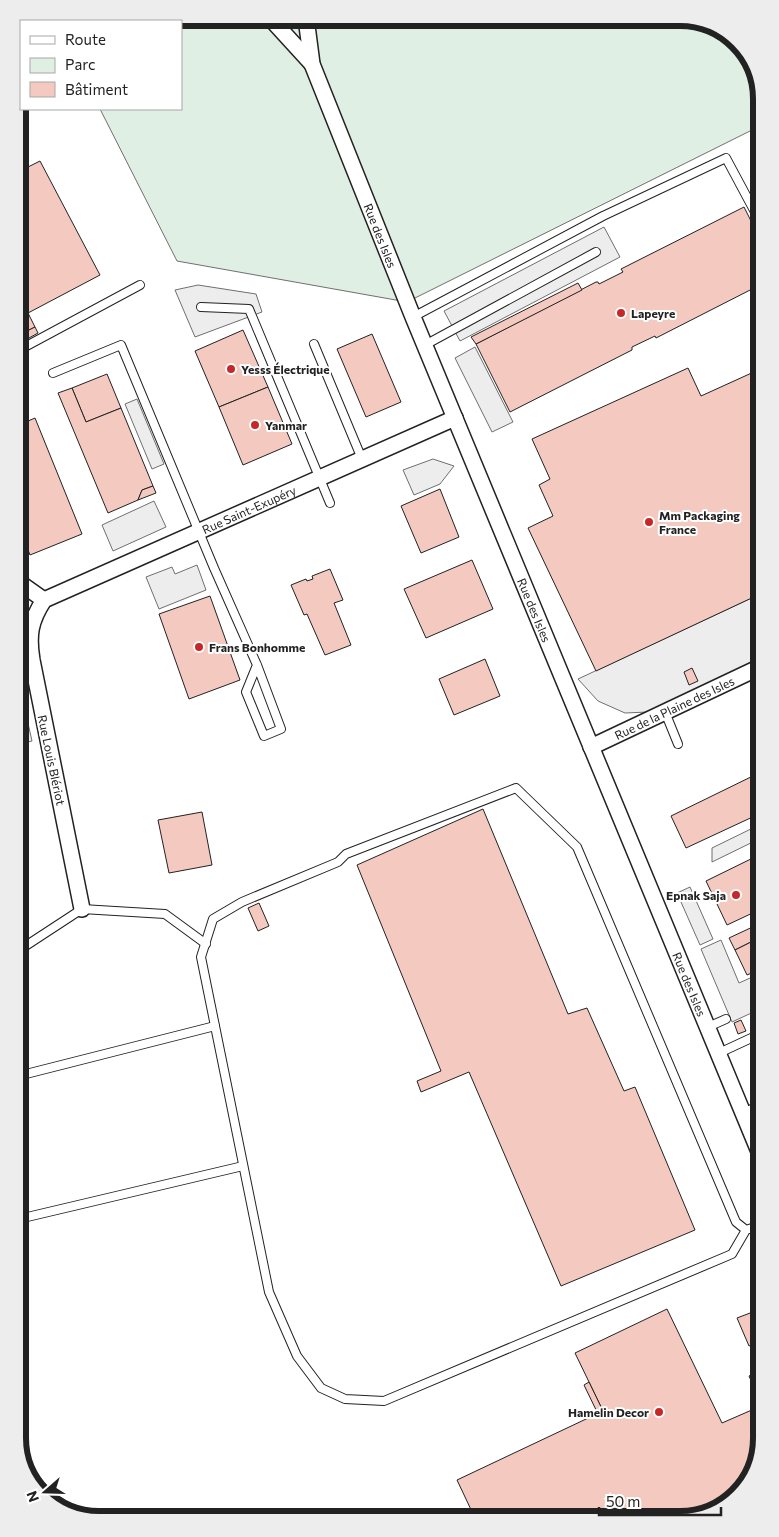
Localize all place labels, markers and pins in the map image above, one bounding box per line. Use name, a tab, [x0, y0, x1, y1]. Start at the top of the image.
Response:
place label: Lapeyre	[631, 306, 675, 320]
marker: Lapeyre	[615, 307, 627, 319]
place label: Yesss Électrique	[241, 362, 329, 376]
marker: Yesss Électrique	[225, 363, 237, 375]
place label: Yanmar	[265, 418, 307, 432]
marker: Yanmar	[249, 419, 261, 431]
place label: Mm Packaging France	[659, 508, 740, 536]
marker: Mm Packaging France	[643, 516, 655, 528]
place label: Frans Bonhomme	[209, 640, 305, 654]
marker: Frans Bonhomme	[193, 641, 205, 653]
place label: Epnak Saja	[666, 888, 726, 902]
marker: Epnak Saja	[730, 889, 742, 901]
place label: Hamelin Decor	[568, 1405, 649, 1419]
marker: Hamelin Decor	[653, 1406, 665, 1418]

